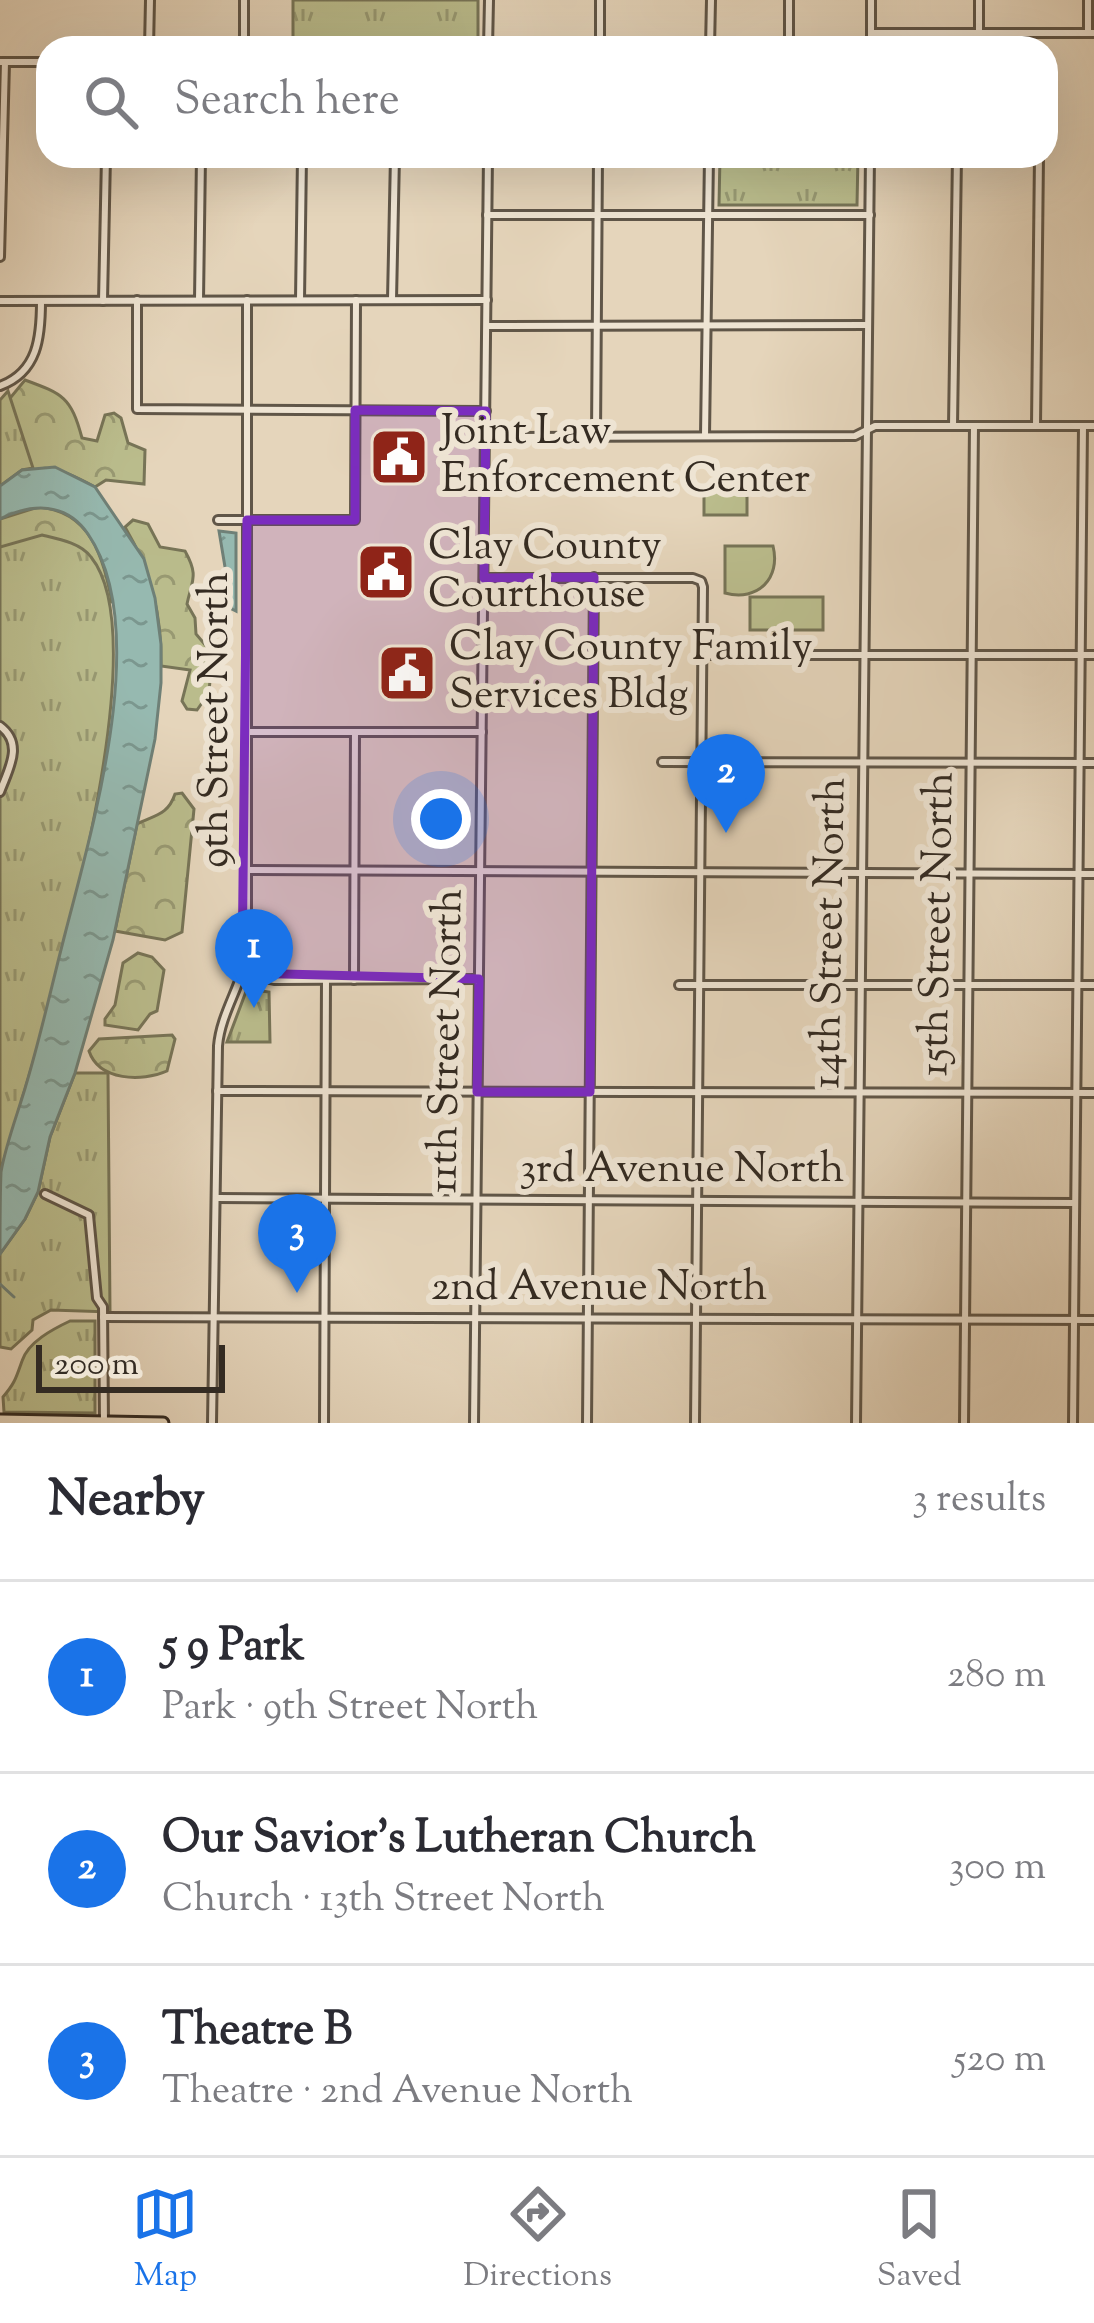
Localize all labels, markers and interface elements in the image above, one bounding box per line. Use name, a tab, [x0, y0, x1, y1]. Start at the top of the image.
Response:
search box	[36, 36, 1058, 168]
icon: search	[78, 69, 144, 135]
text: Search here	[174, 70, 400, 135]
place label: Joint Law Enforcement Center	[439, 403, 810, 511]
public building icon: Joint Law Enforcement Center	[368, 426, 430, 488]
place label: Clay County Courthouse	[428, 518, 662, 626]
public building icon: Clay County Courthouse	[355, 541, 417, 603]
street label: 9th Street North	[187, 572, 247, 868]
place label: Clay County Family Services Bldg	[449, 619, 813, 727]
public building icon: Clay County Family Services Bldg	[376, 642, 438, 704]
pin: 2	[687, 734, 765, 833]
street label: 15th Street North	[906, 771, 972, 1077]
street label: 14th Street North	[798, 777, 864, 1089]
your location	[411, 789, 471, 849]
street label: 11th Street North	[415, 888, 481, 1194]
pin: 1	[215, 909, 293, 1008]
street label: 3rd Avenue North	[520, 1141, 844, 1201]
pin: 3	[258, 1194, 336, 1293]
street label: 2nd Avenue North	[431, 1259, 767, 1319]
scale bar	[36, 1339, 225, 1392]
text: 200 m	[54, 1342, 139, 1390]
text: Nearby	[48, 1465, 205, 1538]
text: 3 results	[912, 1473, 1046, 1529]
text: 5 9 Park	[162, 1616, 304, 1681]
text: 1	[80, 1649, 94, 1705]
text: 280 m	[947, 1649, 1046, 1705]
text: Park · 9th Street North	[162, 1681, 538, 1737]
text: Our Savior's Lutheran Church	[162, 1808, 756, 1873]
text: 2	[78, 1841, 96, 1897]
text: 300 m	[949, 1841, 1046, 1897]
text: Church · 13th Street North	[162, 1873, 605, 1929]
text: Theatre B	[162, 2000, 352, 2065]
text: 3	[79, 2033, 95, 2089]
text: 520 m	[953, 2033, 1046, 2089]
text: Theatre · 2nd Avenue North	[162, 2065, 633, 2121]
tab: Map	[132, 2181, 198, 2301]
tab: Directions	[463, 2181, 612, 2301]
tab: Saved	[877, 2181, 962, 2301]

